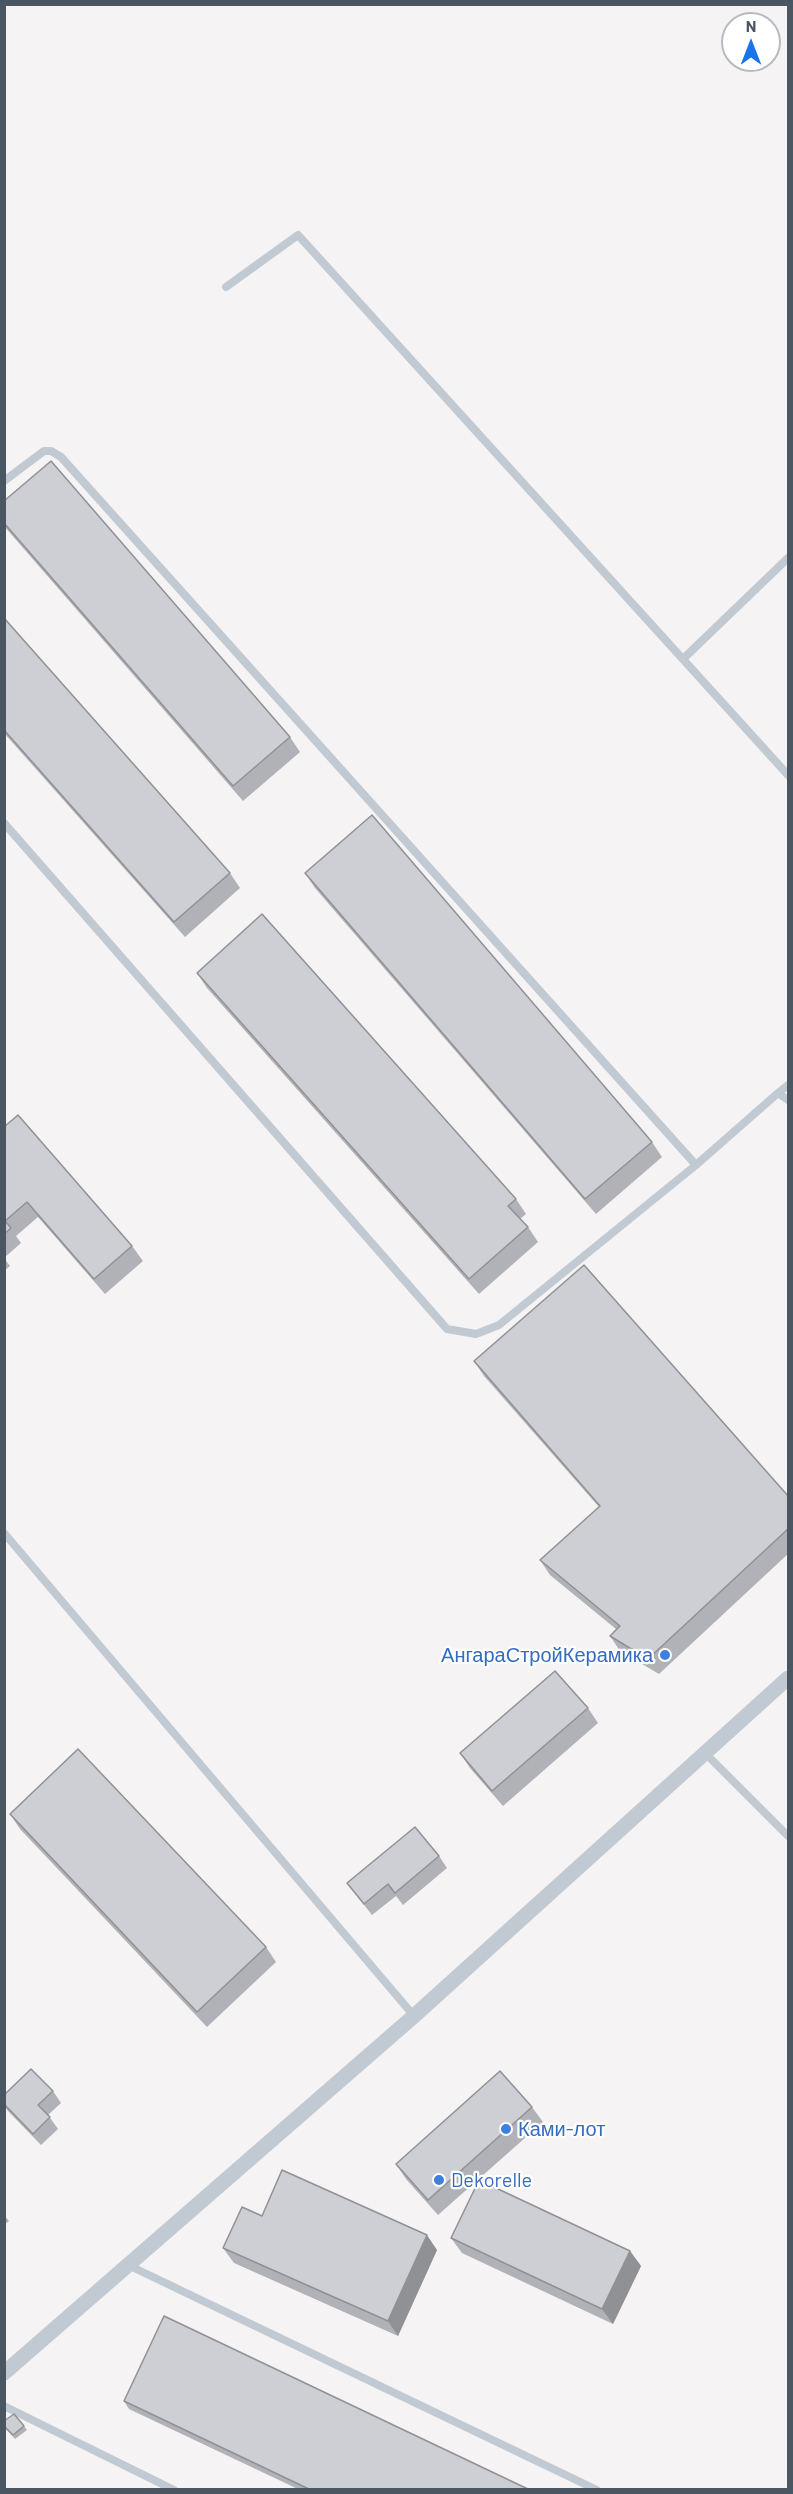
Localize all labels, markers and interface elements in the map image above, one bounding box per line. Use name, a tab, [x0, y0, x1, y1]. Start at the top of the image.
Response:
north arrow	[721, 12, 781, 72]
text: N	[746, 16, 756, 35]
place label: АнгараСтройКерамика	[441, 1643, 653, 1667]
marker: АнгараСтройКерамика	[658, 1648, 672, 1662]
place label: Ками-лот	[518, 2117, 605, 2141]
marker: Ками-лот	[499, 2122, 513, 2136]
place label: Dekorelle	[451, 2168, 532, 2192]
marker: Dekorelle	[432, 2173, 446, 2187]

